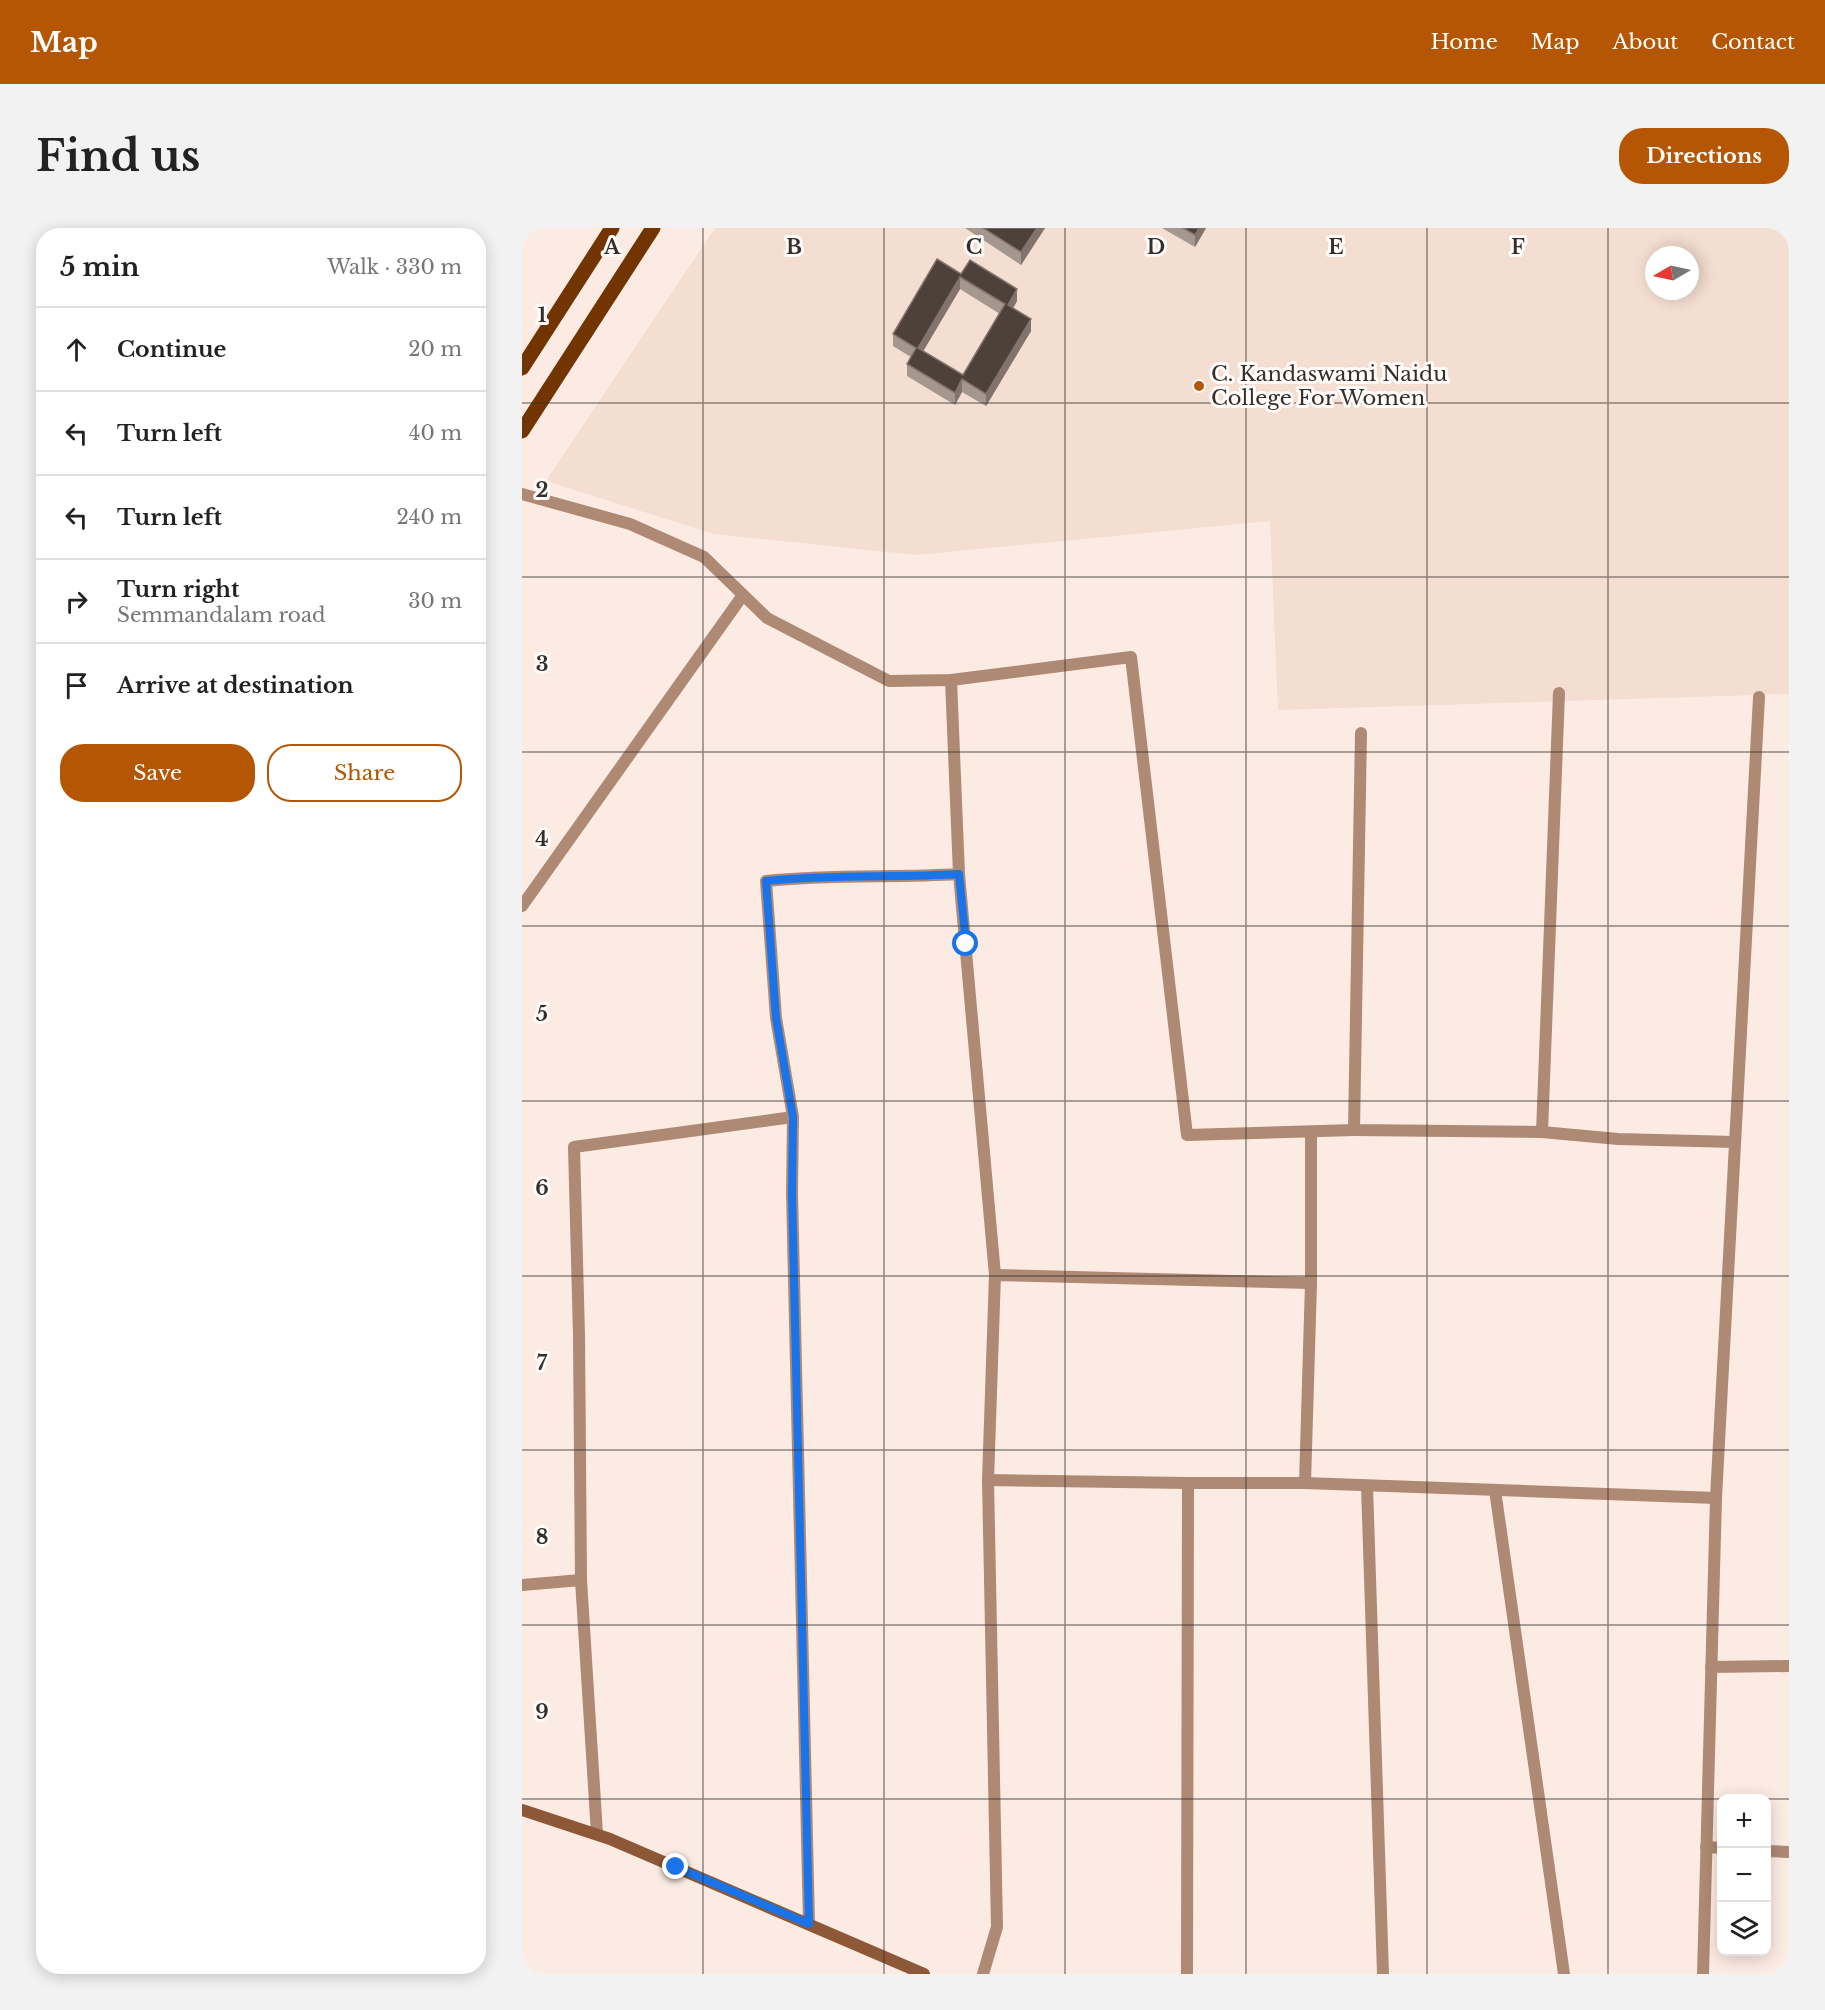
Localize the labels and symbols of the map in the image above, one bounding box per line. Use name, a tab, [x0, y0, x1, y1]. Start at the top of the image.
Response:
text: A	[603, 235, 621, 259]
text: B	[786, 235, 802, 259]
text: C	[966, 235, 982, 259]
text: D	[1147, 235, 1165, 259]
text: E	[1328, 235, 1344, 259]
text: F	[1511, 235, 1525, 259]
north arrow	[1645, 246, 1699, 300]
text: 1	[538, 303, 547, 327]
place label: C. Kandaswami Naidu College For Women	[1211, 361, 1447, 411]
marker: C. Kandaswami Naidu College For Women	[1192, 379, 1206, 393]
text: 2	[535, 478, 549, 502]
text: 3	[536, 652, 548, 676]
text: 4	[535, 827, 549, 851]
route start	[952, 930, 978, 956]
text: 5	[536, 1002, 548, 1026]
text: 6	[535, 1176, 549, 1200]
text: 7	[537, 1351, 548, 1375]
text: 8	[536, 1525, 548, 1549]
text: 9	[535, 1700, 549, 1724]
route end	[662, 1853, 688, 1879]

